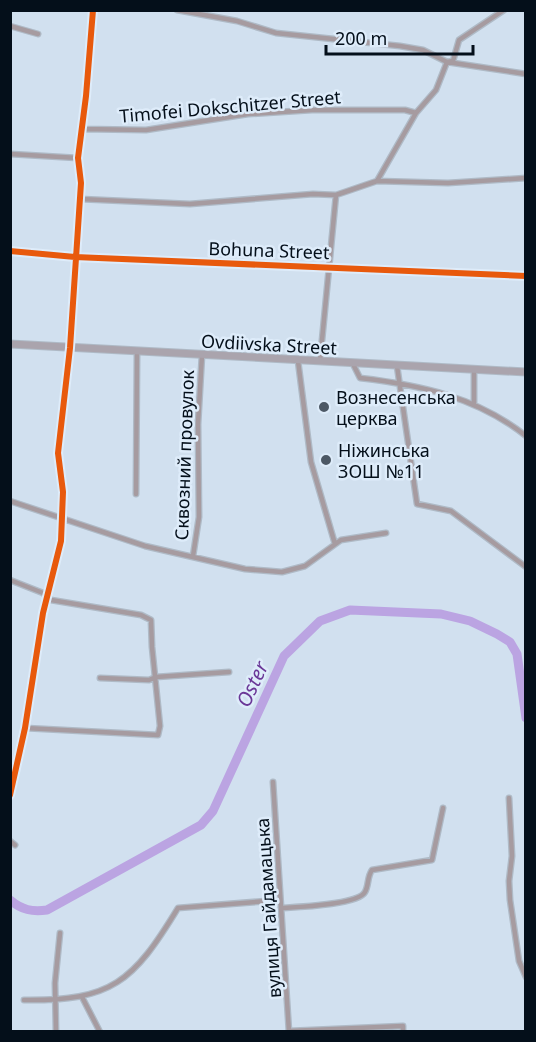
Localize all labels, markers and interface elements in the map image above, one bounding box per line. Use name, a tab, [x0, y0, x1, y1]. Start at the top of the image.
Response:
scale bar	[326, 18, 473, 56]
text: 200 m	[335, 26, 387, 50]
street label: Timofei Dokschitzer Street	[118, 84, 342, 128]
street label: Bohuna Street	[208, 236, 330, 264]
street label: Ovdiivska Street	[200, 328, 338, 360]
street label: Сквозний провулок	[169, 369, 199, 541]
place label: Вознесенська церква	[336, 385, 456, 430]
marker: Вознесенська церква	[317, 400, 331, 414]
place label: Ніжинська ЗОШ №11	[338, 438, 430, 483]
marker: Ніжинська ЗОШ №11	[319, 453, 333, 467]
water label: Oster	[230, 656, 275, 711]
street label: вулиця Гайдамацька	[250, 817, 286, 999]

